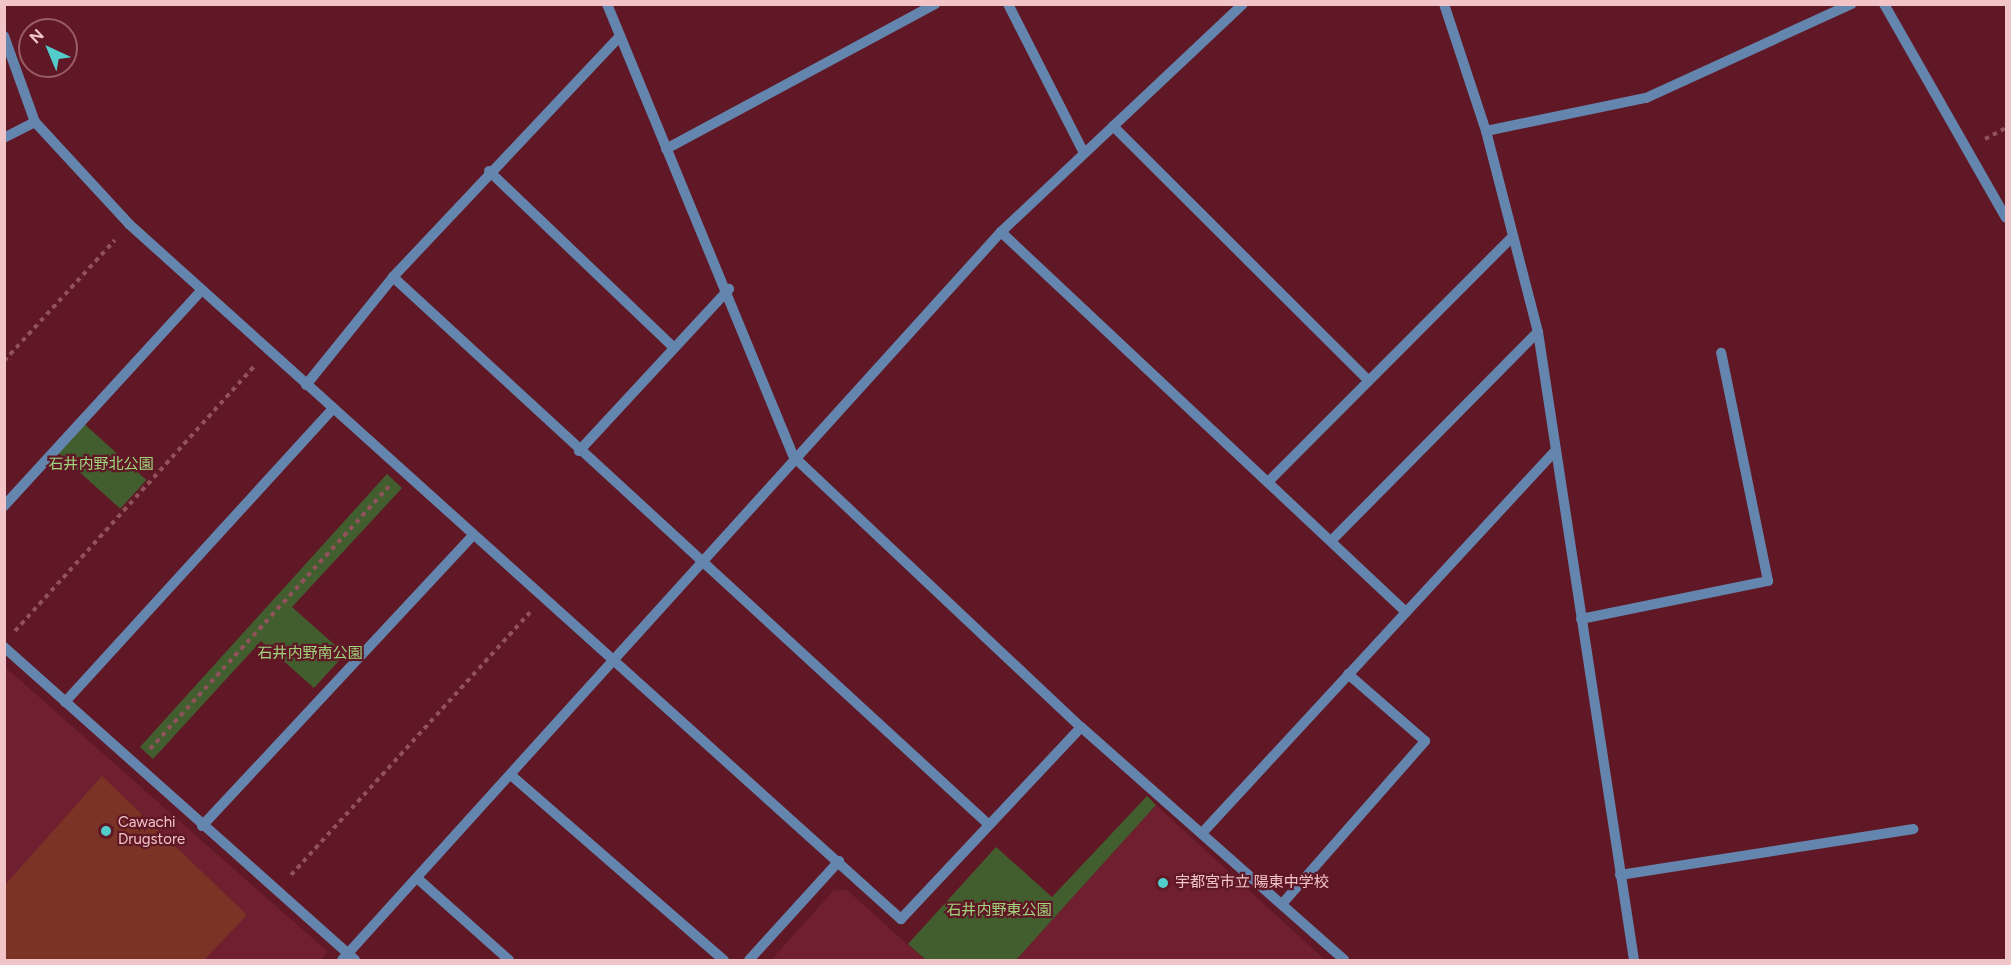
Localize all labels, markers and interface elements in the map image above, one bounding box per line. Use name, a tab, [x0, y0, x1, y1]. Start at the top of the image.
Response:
north arrow	[18, 18, 78, 78]
text: N	[25, 25, 48, 47]
park label: 石井内野北公園	[49, 456, 153, 474]
park label: 石井内野南公園	[258, 645, 362, 663]
place label: Cawachi Drugstore	[118, 813, 185, 848]
marker: Cawachi Drugstore	[99, 824, 113, 838]
place label: 宇都宮市立 陽東中学校	[1175, 874, 1329, 892]
marker: 宇都宮市立 陽東中学校	[1156, 876, 1170, 890]
park label: 石井内野東公園	[947, 902, 1051, 920]

